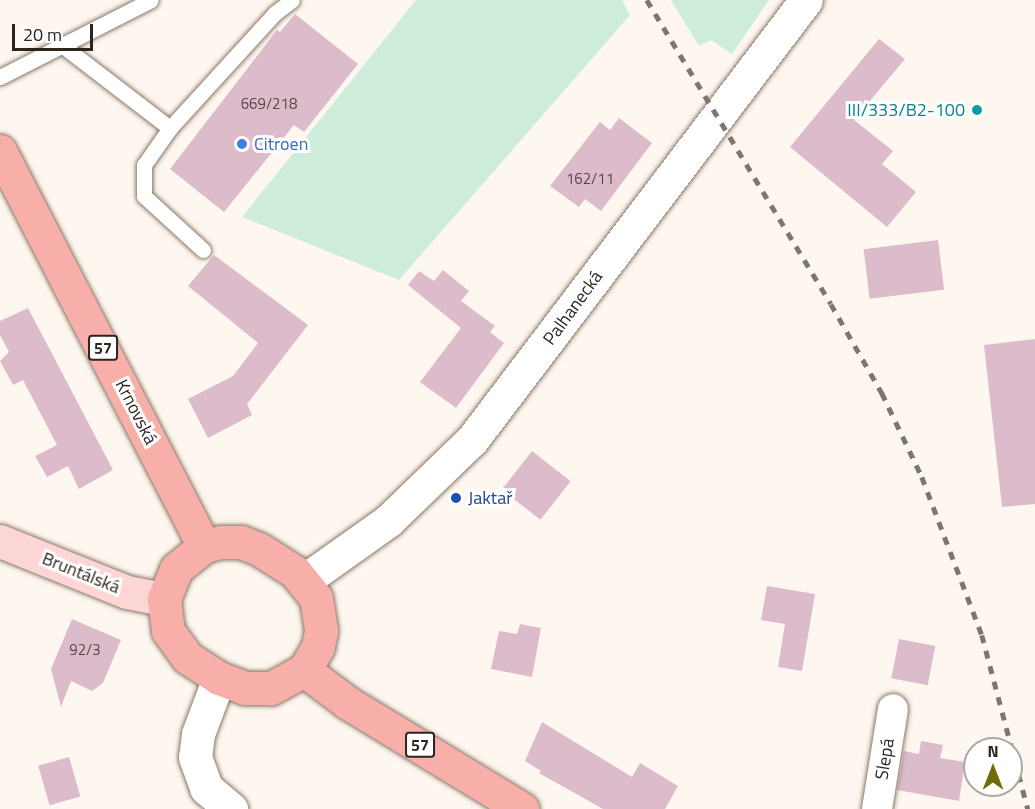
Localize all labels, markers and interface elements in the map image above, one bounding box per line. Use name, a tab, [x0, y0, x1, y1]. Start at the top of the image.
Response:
scale bar	[15, 12, 96, 50]
text: 20 m	[23, 21, 62, 48]
house number: 669/218	[241, 95, 297, 113]
place label: III/333/B2-100	[847, 99, 965, 121]
marker: III/333/B2-100	[970, 103, 984, 117]
place label: Citroen	[254, 133, 308, 155]
marker: Citroen	[235, 137, 249, 151]
house number: 162/11	[566, 170, 614, 188]
street label: Palhanecká	[539, 267, 607, 349]
road number: 57	[88, 335, 118, 361]
street label: Krnovská	[111, 376, 161, 448]
place label: Jaktař	[468, 487, 512, 509]
marker: Jaktař	[449, 491, 463, 505]
street label: Bruntálská	[39, 548, 123, 598]
house number: 92/3	[69, 641, 101, 659]
road number: 57	[405, 732, 435, 758]
street label: Slepá	[871, 737, 899, 781]
north arrow	[963, 737, 1023, 797]
text: N	[987, 739, 999, 763]

